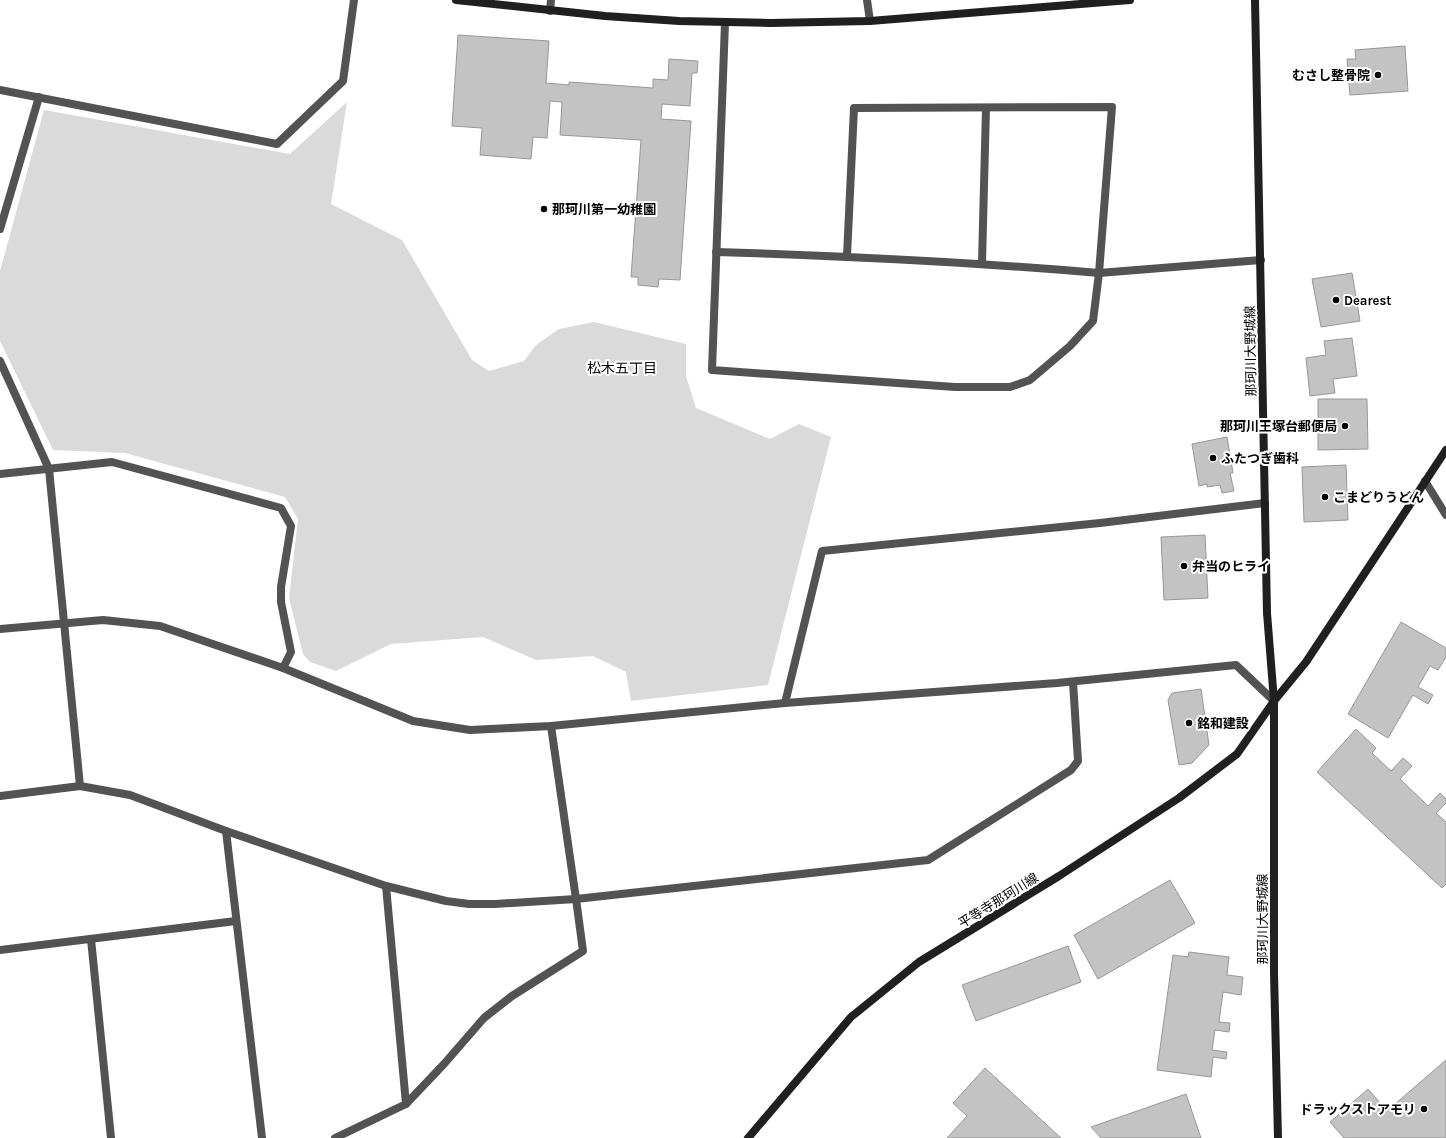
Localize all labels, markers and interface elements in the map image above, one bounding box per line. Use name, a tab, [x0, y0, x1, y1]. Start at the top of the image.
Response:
place label: むさし整骨院	[1292, 68, 1370, 83]
marker: むさし整骨院	[1373, 70, 1383, 80]
place label: 那珂川第一幼稚園	[552, 202, 656, 217]
marker: 那珂川第一幼稚園	[539, 204, 549, 214]
place label: Dearest	[1344, 293, 1391, 308]
marker: Dearest	[1331, 295, 1341, 305]
street label: 那珂川大野城線	[1242, 305, 1259, 397]
district label: 松木五丁目	[587, 360, 657, 377]
place label: 那珂川王塚台郵便局	[1220, 419, 1337, 434]
marker: 那珂川王塚台郵便局	[1340, 421, 1350, 431]
place label: ふたつぎ歯科	[1221, 451, 1299, 466]
marker: ふたつぎ歯科	[1208, 453, 1218, 463]
place label: こまどりうどん	[1333, 490, 1424, 505]
marker: こまどりうどん	[1320, 492, 1330, 502]
place label: 弁当のヒライ	[1192, 559, 1270, 574]
marker: 弁当のヒライ	[1179, 561, 1189, 571]
place label: 銘和建設	[1197, 716, 1249, 731]
marker: 銘和建設	[1184, 718, 1194, 728]
street label: 平等寺那珂川線	[956, 870, 1041, 931]
street label: 那珂川大野城線	[1255, 873, 1270, 965]
place label: ドラックストアモリ	[1299, 1102, 1416, 1117]
marker: ドラックストアモリ	[1419, 1104, 1429, 1114]

